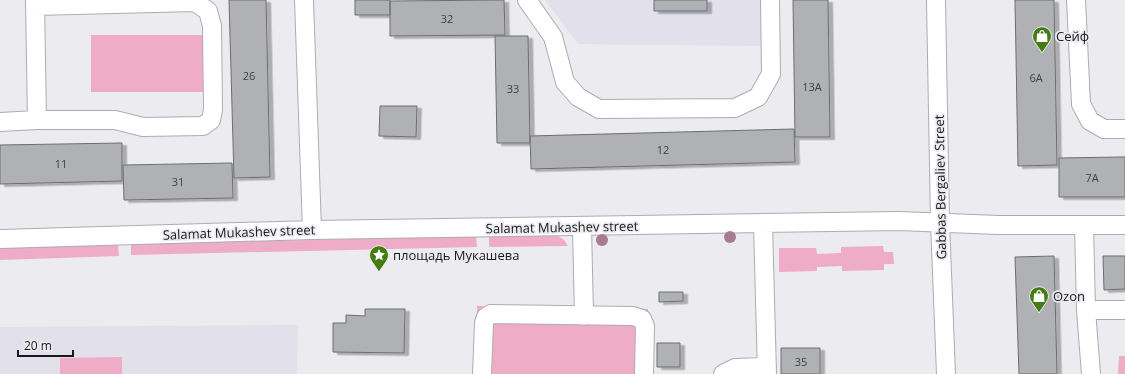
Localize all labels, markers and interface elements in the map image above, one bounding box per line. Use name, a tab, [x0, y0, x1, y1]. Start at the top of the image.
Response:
house number: 32	[441, 11, 453, 26]
shop icon: Сейф	[1031, 25, 1053, 53]
place label: Сейф	[1056, 27, 1089, 45]
house number: 26	[243, 68, 255, 83]
house number: 6А	[1029, 70, 1043, 85]
house number: 13А	[802, 79, 822, 94]
house number: 33	[507, 81, 519, 96]
street label: Gabbas Bergaliev Street	[930, 114, 950, 260]
house number: 12	[657, 142, 669, 157]
house number: 11	[55, 156, 67, 171]
house number: 7А	[1085, 170, 1099, 185]
house number: 31	[172, 174, 184, 189]
street label: Salamat Mukashev street	[486, 217, 639, 237]
street label: Salamat Mukashev street	[162, 220, 316, 244]
place icon: площадь Мукашева	[368, 244, 390, 272]
place label: площадь Мукашева	[393, 246, 519, 264]
shop icon: Ozon	[1028, 285, 1050, 313]
place label: Ozon	[1053, 287, 1085, 305]
scale bar	[18, 332, 73, 358]
text: 20 m	[24, 337, 52, 354]
house number: 35	[795, 354, 807, 369]

